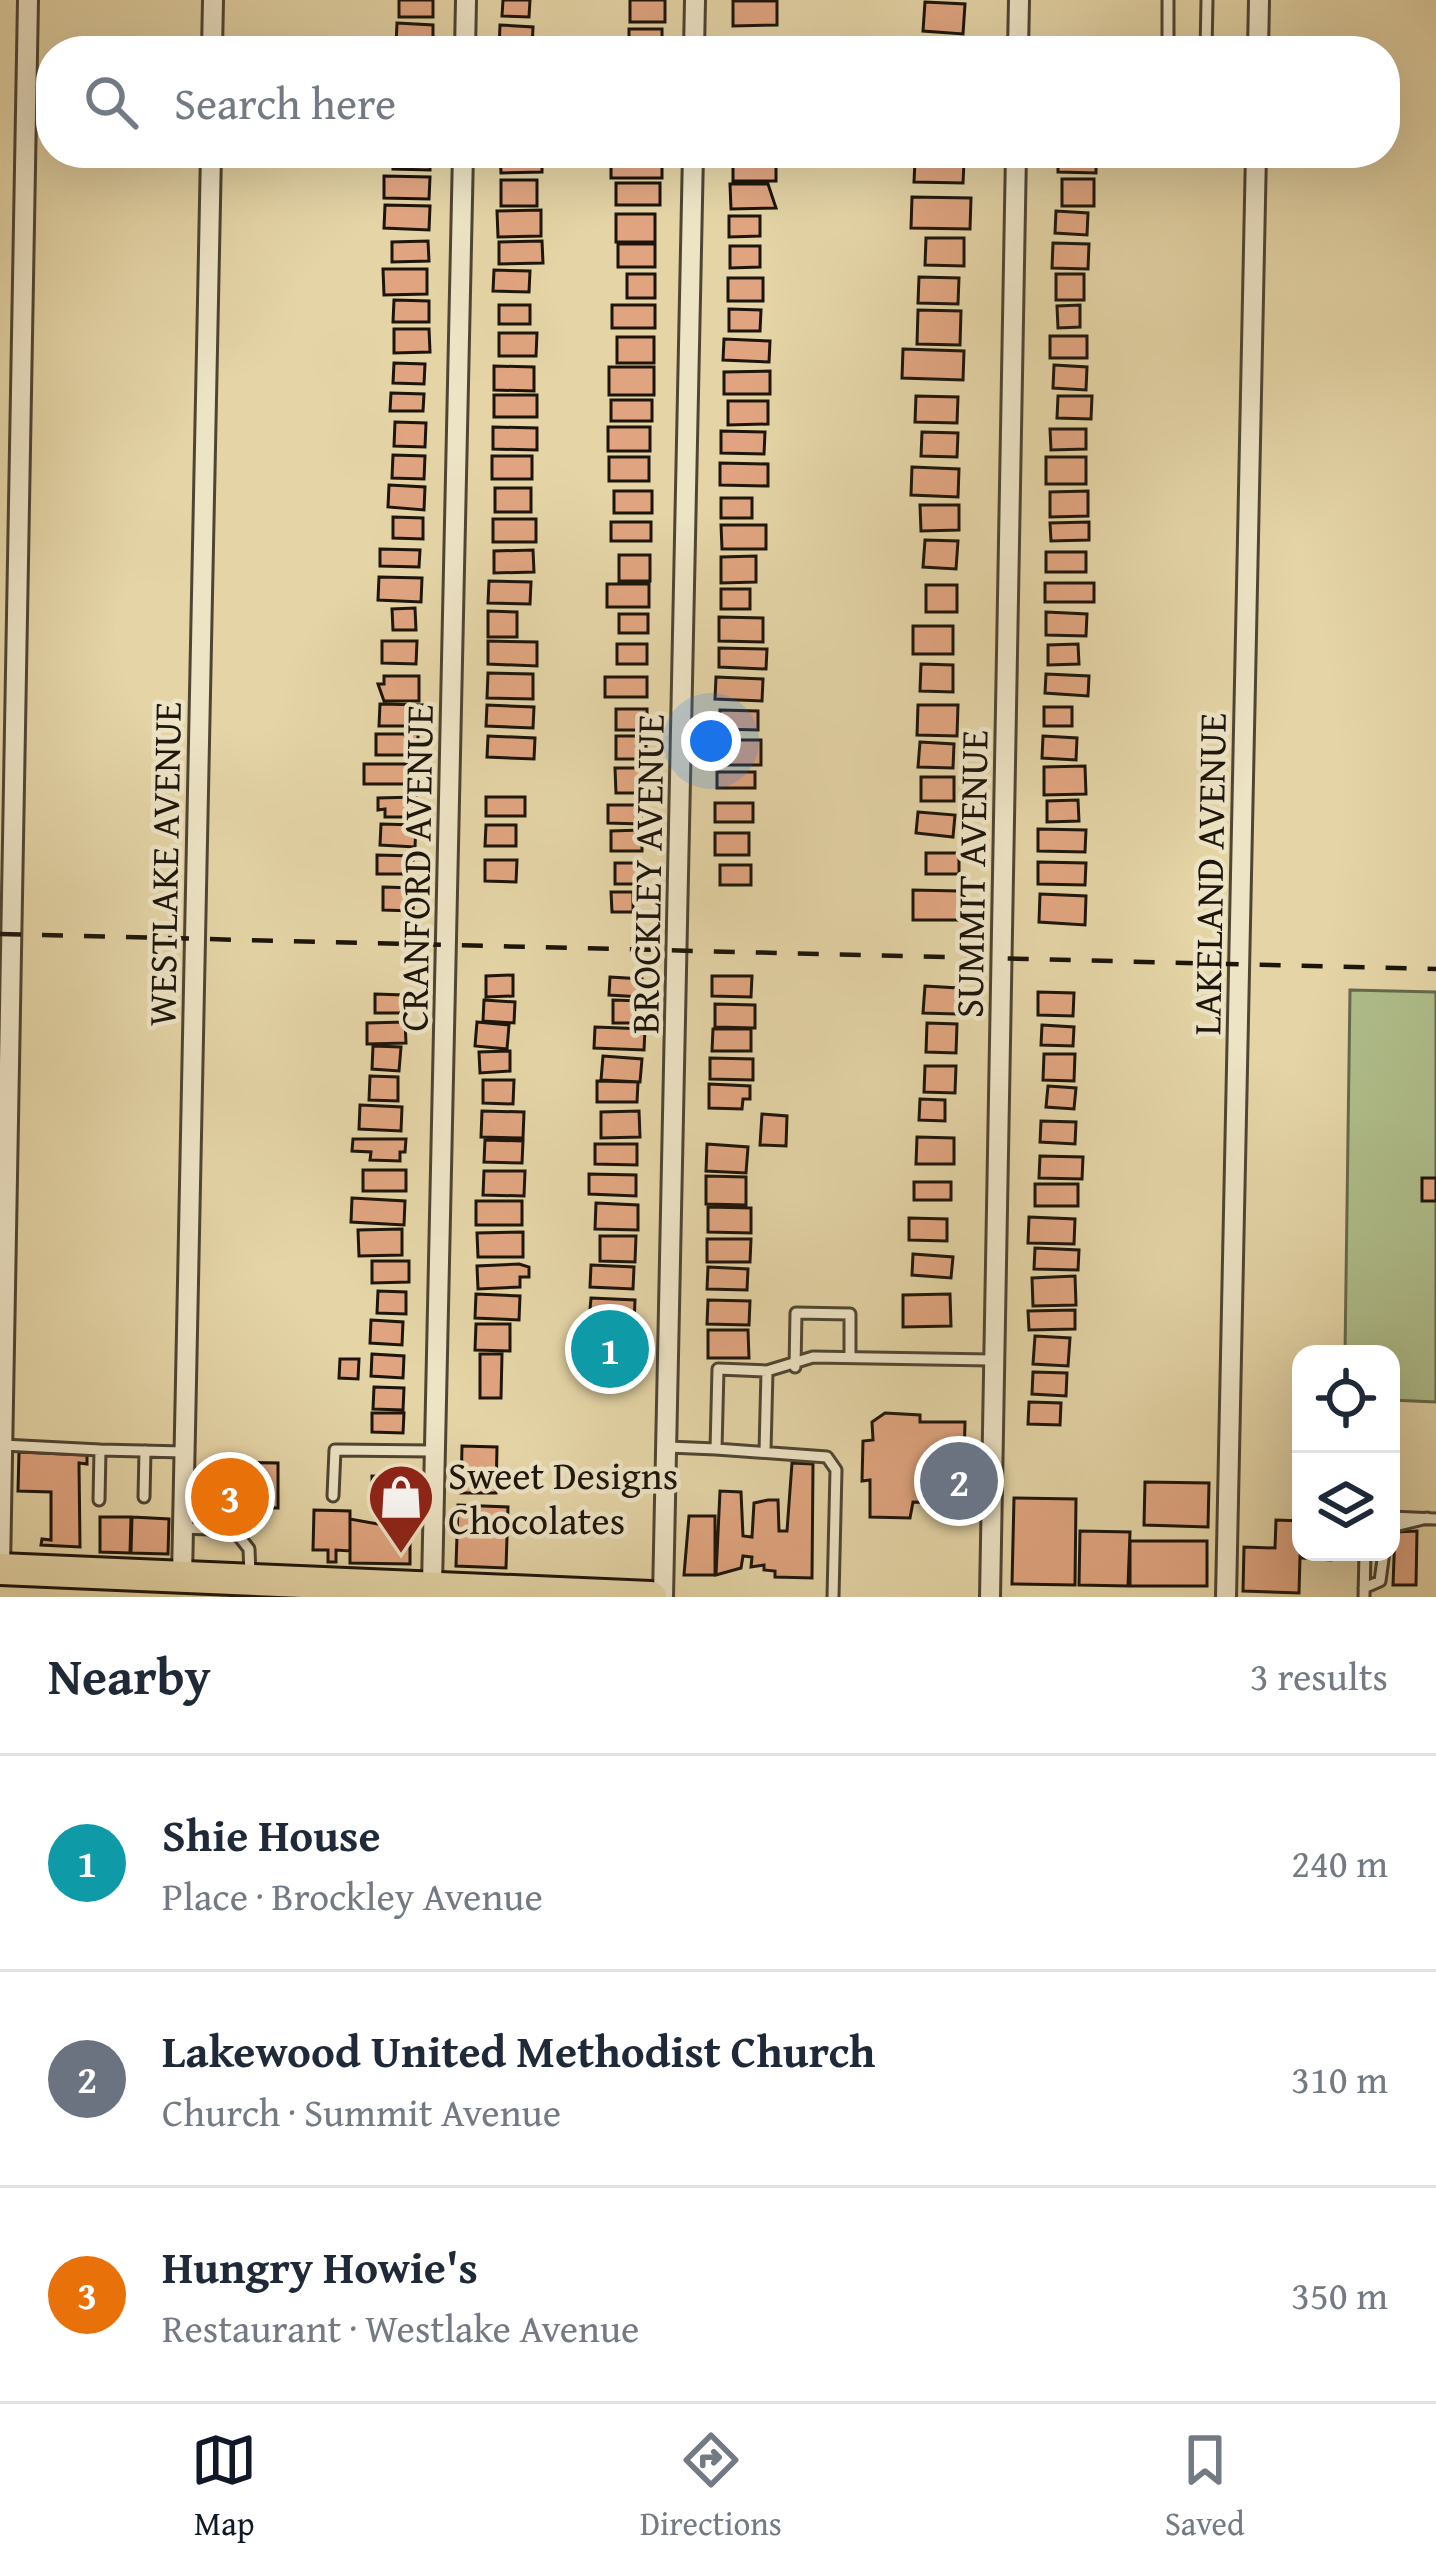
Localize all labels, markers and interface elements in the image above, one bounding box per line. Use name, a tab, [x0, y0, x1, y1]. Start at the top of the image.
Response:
search box	[36, 36, 1400, 168]
icon: search	[78, 69, 144, 135]
text: Search here	[174, 70, 396, 135]
street label: WESTLAKE AVENUE	[132, 701, 195, 1027]
street label: CRANFORD AVENUE	[384, 704, 447, 1032]
your location	[681, 711, 741, 771]
street label: LAKELAND AVENUE	[1177, 712, 1240, 1036]
street label: BROCKLEY AVENUE	[615, 713, 678, 1034]
street label: SUMMIT AVENUE	[939, 730, 1002, 1018]
pin: 1	[571, 1304, 649, 1394]
map controls	[1292, 1345, 1400, 1561]
button: locate	[1292, 1345, 1400, 1453]
pin: 2	[920, 1436, 998, 1526]
place label: Sweet Designs Chocolates	[448, 1446, 678, 1548]
pin: 3	[191, 1452, 269, 1542]
button: layers	[1292, 1453, 1400, 1561]
shop icon: Sweet Designs Chocolates	[366, 1462, 436, 1556]
text: Nearby	[48, 1638, 211, 1713]
text: 3 results	[1250, 1647, 1388, 1704]
text: Shie House	[162, 1802, 381, 1867]
text: 1	[77, 1834, 97, 1891]
text: 240 m	[1291, 1834, 1388, 1891]
text: Place · Brockley Avenue	[162, 1867, 543, 1924]
text: Lakewood United Methodist Church	[162, 2018, 875, 2083]
text: 2	[77, 2050, 97, 2107]
text: 310 m	[1291, 2050, 1388, 2107]
text: Church · Summit Avenue	[162, 2083, 561, 2140]
text: Hungry Howie's	[162, 2234, 478, 2299]
text: 3	[77, 2266, 97, 2323]
text: 350 m	[1291, 2266, 1388, 2323]
text: Restaurant · Westlake Avenue	[162, 2299, 639, 2356]
tab: Map	[191, 2427, 257, 2547]
tab: Directions	[640, 2427, 782, 2547]
tab: Saved	[1165, 2427, 1245, 2547]

